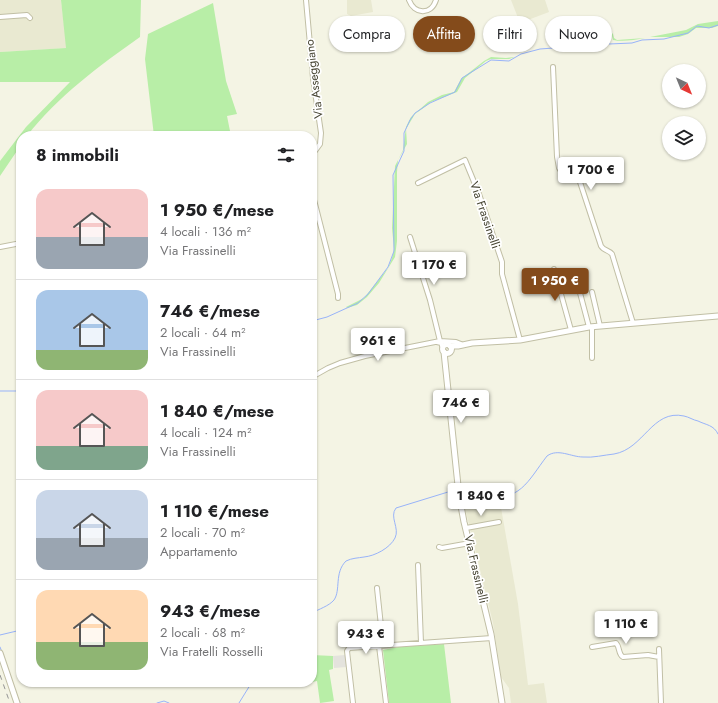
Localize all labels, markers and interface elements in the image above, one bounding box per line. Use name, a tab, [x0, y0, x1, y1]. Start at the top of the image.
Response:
chip: Compra	[329, 16, 405, 52]
chip: Affitta	[413, 16, 475, 52]
chip: Filtri	[483, 16, 537, 52]
chip: Nuovo	[545, 16, 612, 52]
street label: Via Asseggiano	[300, 38, 328, 120]
north arrow	[662, 64, 706, 108]
map controls	[662, 64, 706, 160]
button: layers	[662, 116, 706, 160]
text: 8 immobili	[36, 143, 119, 167]
icon: filters	[275, 144, 297, 166]
pin: 1 700 €	[554, 157, 628, 191]
text: 1 700 €	[567, 160, 615, 179]
street label: Via Frassinelli	[465, 179, 505, 251]
text: 1 950 €/mese	[160, 198, 274, 222]
icon: home	[68, 205, 116, 253]
text: 4 locali · 136 m²	[160, 222, 251, 241]
text: Via Frassinelli	[160, 241, 236, 260]
pin: 1 170 €	[397, 252, 471, 286]
text: 1 170 €	[411, 255, 457, 274]
pin: 1 950 €	[518, 268, 592, 302]
text: 1 950 €	[531, 271, 579, 290]
text: 746 €/mese	[160, 299, 260, 323]
icon: home	[68, 306, 116, 354]
text: 2 locali · 64 m²	[160, 323, 246, 342]
pin: 961 €	[350, 328, 406, 362]
text: 961 €	[360, 331, 396, 350]
text: Via Frassinelli	[160, 342, 236, 361]
pin: 746 €	[433, 390, 489, 424]
text: 746 €	[442, 393, 480, 412]
text: 1 840 €/mese	[160, 399, 274, 423]
icon: home	[68, 406, 116, 454]
text: 4 locali · 124 m²	[160, 423, 251, 442]
text: Via Frassinelli	[160, 442, 236, 461]
pin: 1 840 €	[444, 483, 518, 517]
text: 1 840 €	[457, 486, 505, 505]
text: 1 110 €/mese	[160, 499, 269, 523]
icon: home	[68, 506, 116, 554]
text: 2 locali · 70 m²	[160, 523, 245, 542]
street label: Via Frassinelli	[459, 533, 493, 605]
text: Appartamento	[160, 542, 237, 561]
text: 943 €/mese	[160, 599, 260, 623]
icon: home	[68, 606, 116, 654]
pin: 1 110 €	[589, 611, 663, 645]
text: 1 110 €	[604, 614, 648, 633]
pin: 943 €	[338, 621, 394, 655]
text: 2 locali · 68 m²	[160, 623, 245, 642]
text: 943 €	[347, 624, 385, 643]
text: Via Fratelli Rosselli	[160, 642, 263, 661]

